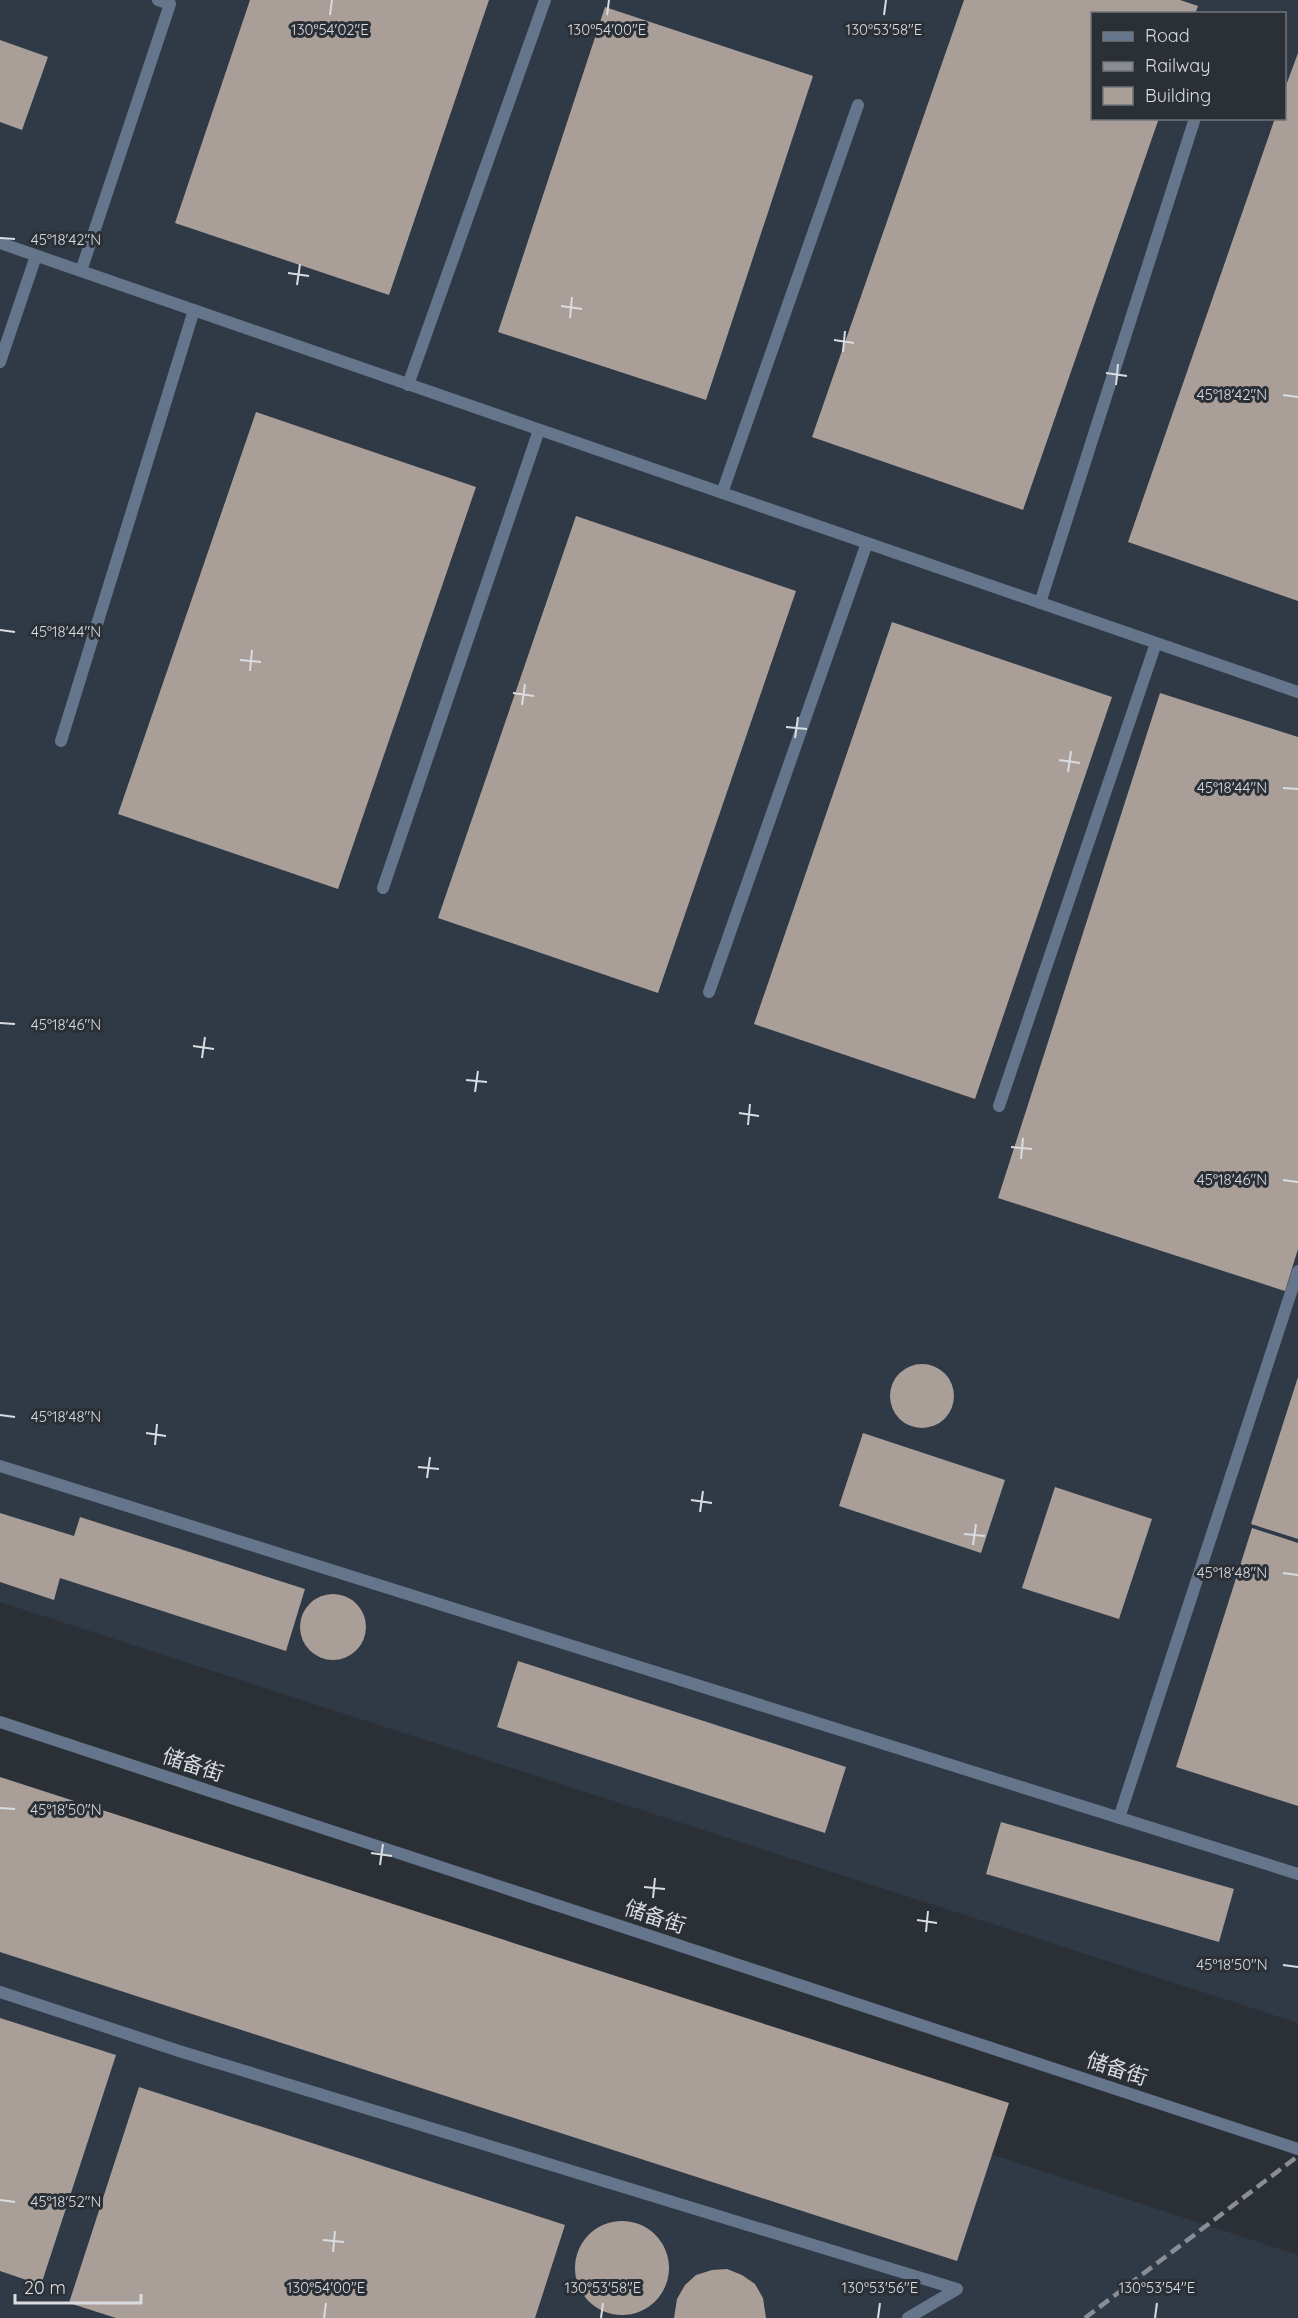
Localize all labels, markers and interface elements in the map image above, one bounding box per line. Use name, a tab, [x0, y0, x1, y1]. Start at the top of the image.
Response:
legend	[1091, 12, 1286, 120]
text: 130°54'02"E	[291, 20, 369, 39]
text: 130°54'00"E	[568, 20, 646, 39]
text: 130°53'58"E	[846, 20, 922, 39]
text: Road	[1145, 24, 1190, 47]
text: Railway	[1145, 54, 1211, 77]
text: Building	[1145, 84, 1211, 107]
text: 45°18'42"N	[31, 230, 101, 249]
text: 45°18'42"N	[1197, 385, 1267, 404]
text: 45°18'44"N	[31, 622, 101, 641]
text: 45°18'44"N	[1197, 778, 1267, 797]
text: 45°18'46"N	[31, 1015, 101, 1034]
text: 45°18'46"N	[1197, 1170, 1267, 1189]
text: 45°18'48"N	[31, 1407, 101, 1426]
text: 45°18'48"N	[1197, 1563, 1267, 1582]
street label: 储备街	[159, 1742, 227, 1786]
text: 45°18'50"N	[30, 1800, 102, 1819]
street label: 储备街	[621, 1894, 689, 1938]
text: 45°18'50"N	[1196, 1955, 1268, 1974]
street label: 储备街	[1083, 2046, 1151, 2090]
text: 45°18'52"N	[31, 2192, 101, 2211]
scale bar	[15, 2267, 141, 2305]
text: 20 m	[24, 2276, 66, 2299]
text: 130°54'00"E	[287, 2278, 365, 2297]
text: 130°53'58"E	[565, 2278, 641, 2297]
text: 130°53'56"E	[842, 2278, 918, 2297]
text: 130°53'54"E	[1119, 2278, 1195, 2297]

